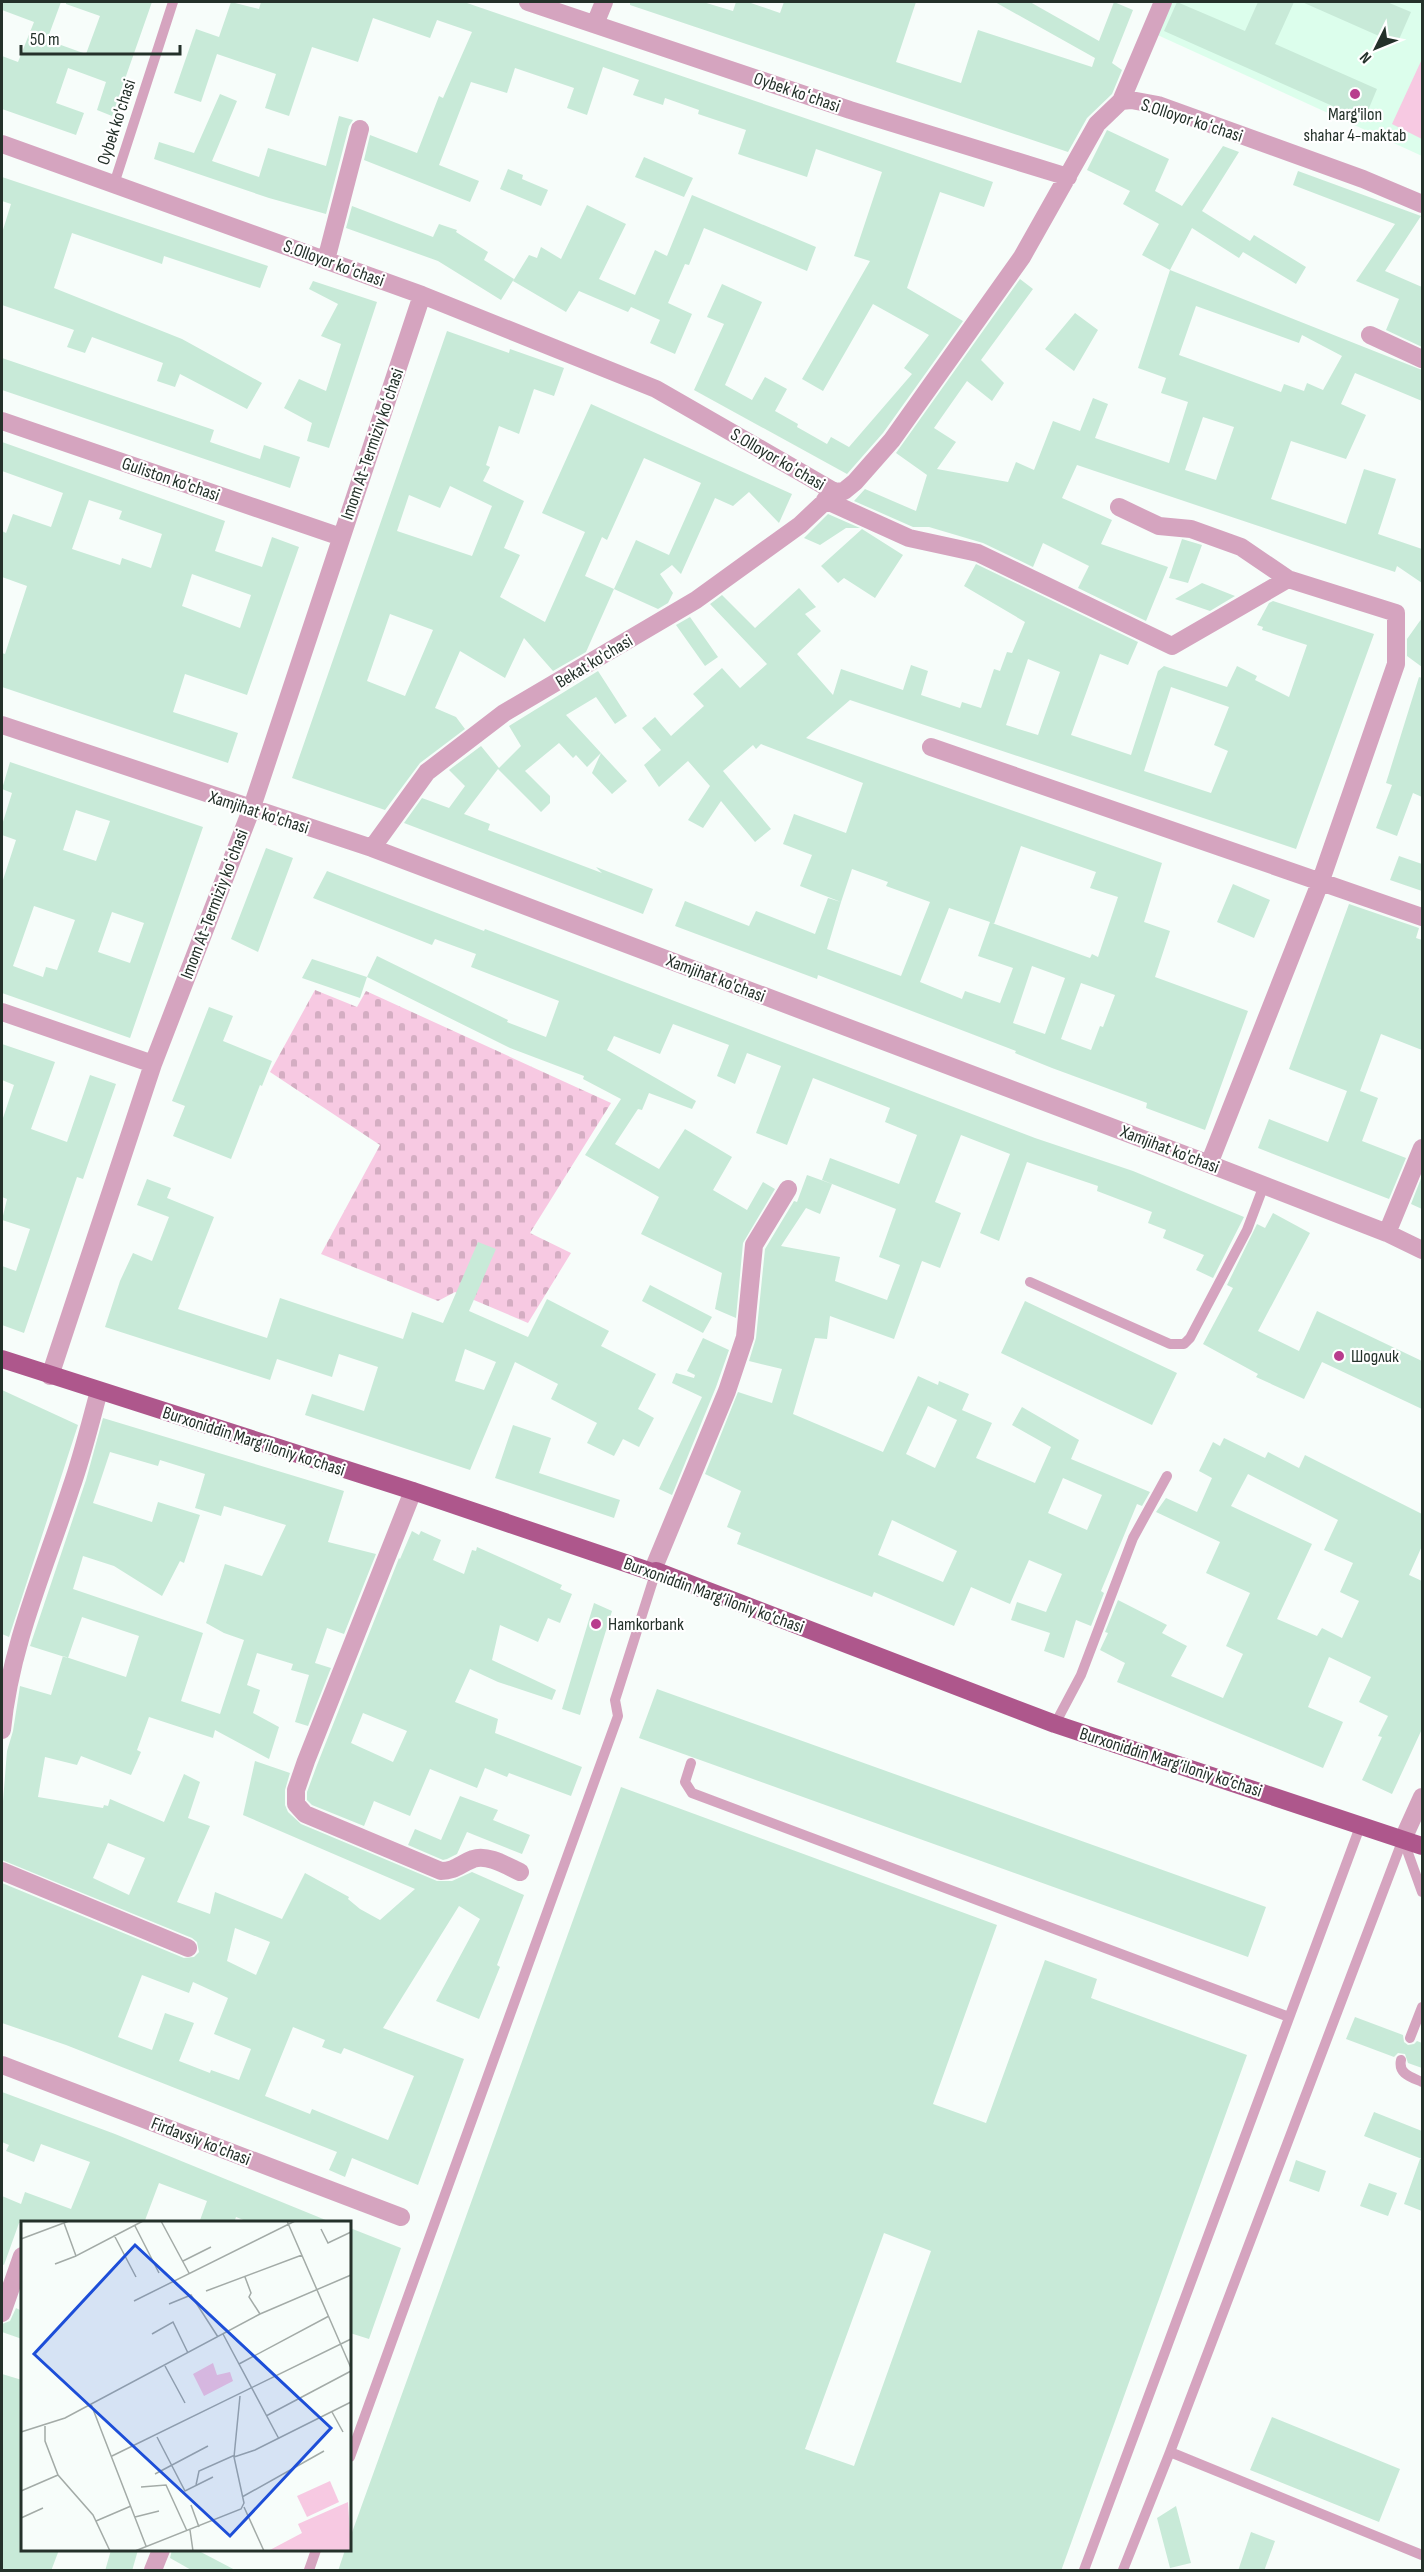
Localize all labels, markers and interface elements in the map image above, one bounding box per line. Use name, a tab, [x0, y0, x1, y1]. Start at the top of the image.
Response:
scale bar	[21, 18, 180, 56]
north arrow	[1346, 18, 1406, 78]
text: 50 m	[30, 29, 60, 50]
text: N	[1356, 48, 1376, 67]
street label: Oybek koʻchasi	[751, 68, 843, 117]
street label: Oybek ko'chasi	[93, 77, 140, 168]
marker: Marg'ilon shahar 4-maktab	[1348, 87, 1362, 101]
street label: S.Olloyor koʻchasi	[1138, 94, 1245, 147]
place label: Marg'ilon shahar 4-maktab	[1303, 104, 1407, 146]
street label: S.Olloyor koʻchasi	[281, 236, 387, 291]
street label: Imom At-Termiziy koʻchasi	[337, 366, 408, 523]
street label: S.Olloyor koʻchasi	[727, 424, 829, 495]
street label: Guliston ko'chasi	[119, 453, 222, 506]
street label: Bekat ko'chasi	[552, 630, 636, 693]
street label: Xamjihat ko'chasi	[205, 786, 312, 839]
street label: Imom At-Termiziy koʻchasi	[176, 826, 253, 982]
street label: Xamjihat ko'chasi	[663, 950, 768, 1007]
street label: Xamjihat ko'chasi	[1117, 1121, 1222, 1178]
place label: Шодлик	[1351, 1346, 1399, 1367]
marker: Шодлик	[1332, 1349, 1346, 1363]
street label: Burxoniddin Marg’iloniy ko’chasi	[160, 1402, 348, 1481]
street label: Burxoniddin Marg’iloniy ko’chasi	[621, 1553, 807, 1638]
place label: Hamkorbank	[608, 1614, 684, 1635]
marker: Hamkorbank	[589, 1617, 603, 1631]
street label: Burxoniddin Marg’iloniy ko’chasi	[1077, 1723, 1265, 1802]
street label: Firdavsiy ko'chasi	[148, 2113, 253, 2170]
inset map	[21, 2221, 351, 2551]

